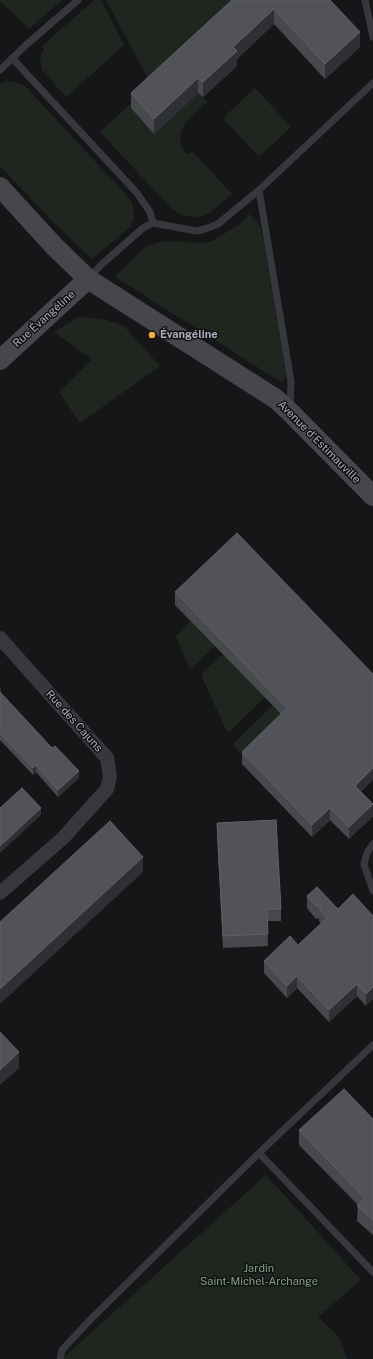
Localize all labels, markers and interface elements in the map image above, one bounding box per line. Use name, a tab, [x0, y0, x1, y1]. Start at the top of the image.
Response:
street label: Rue Évangéline	[10, 288, 78, 350]
place label: Évangéline	[160, 328, 218, 342]
marker: Évangéline	[147, 330, 157, 340]
street label: Avenue d'Estimauville	[275, 398, 363, 486]
street label: Rue des Cajuns	[43, 687, 105, 755]
park label: Jardin Saint-Michel-Archange	[200, 1262, 318, 1288]

